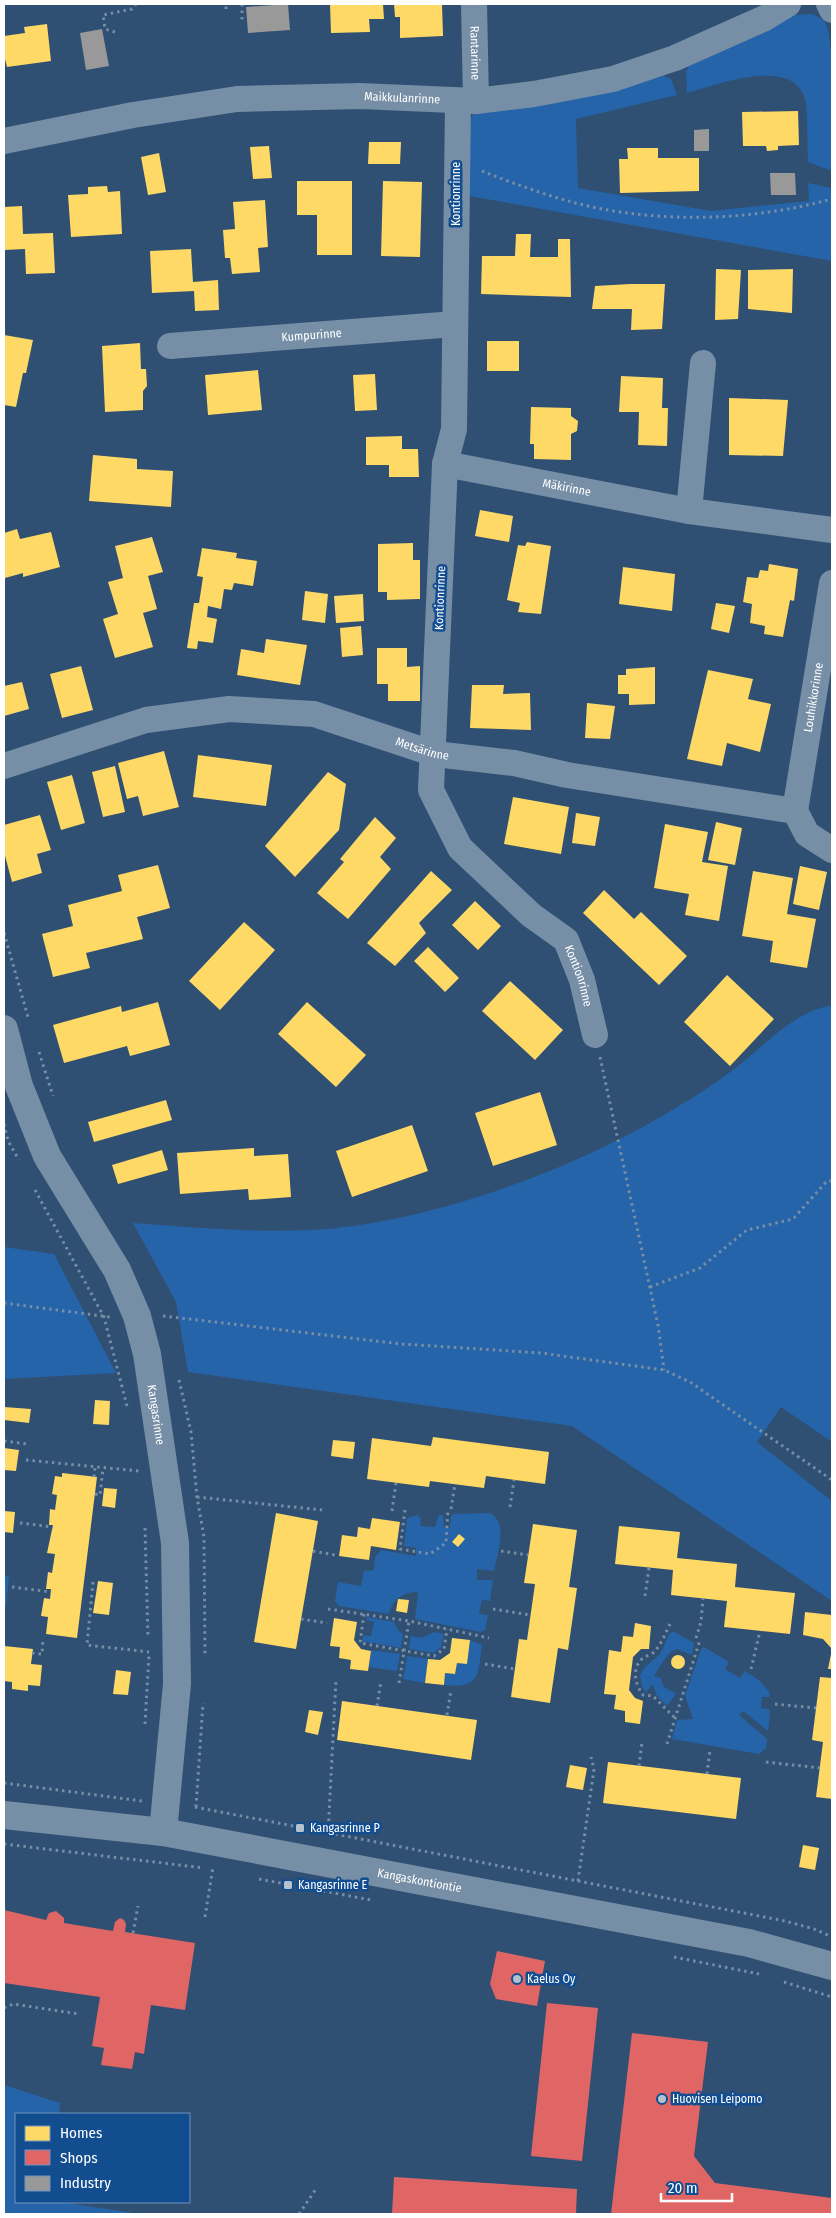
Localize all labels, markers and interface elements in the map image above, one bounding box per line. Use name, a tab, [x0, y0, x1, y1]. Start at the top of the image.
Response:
street label: Rantarinne	[467, 26, 483, 80]
street label: Maikkulanrinne	[364, 89, 440, 106]
street label: Kontionrinne	[449, 162, 463, 226]
street label: Kumpurinne	[281, 326, 342, 344]
street label: Mäkirinne	[541, 476, 592, 499]
street label: Kontionrinne	[432, 566, 448, 630]
street label: Louhikkorinne	[801, 662, 826, 733]
street label: Metsärinne	[394, 734, 450, 763]
street label: Kontionrinne	[562, 943, 595, 1008]
street label: Kangasrinne	[145, 1384, 167, 1446]
place label: Kangasrinne P	[310, 1821, 380, 1835]
marker: Kangasrinne P	[294, 1822, 306, 1834]
street label: Kangaskontiontie	[376, 1866, 463, 1895]
place label: Kangasrinne E	[298, 1878, 367, 1892]
marker: Kangasrinne E	[282, 1879, 294, 1891]
place label: Kaelus Oy	[527, 1972, 576, 1986]
marker: Kaelus Oy	[511, 1973, 523, 1985]
place label: Huovisen Leipomo	[672, 2092, 763, 2106]
marker: Huovisen Leipomo	[656, 2093, 668, 2105]
legend	[15, 2113, 190, 2203]
text: Homes	[60, 2124, 102, 2142]
text: Shops	[60, 2149, 98, 2167]
scale bar	[661, 2170, 732, 2202]
text: Industry	[60, 2174, 111, 2192]
text: 20 m	[668, 2179, 698, 2197]

